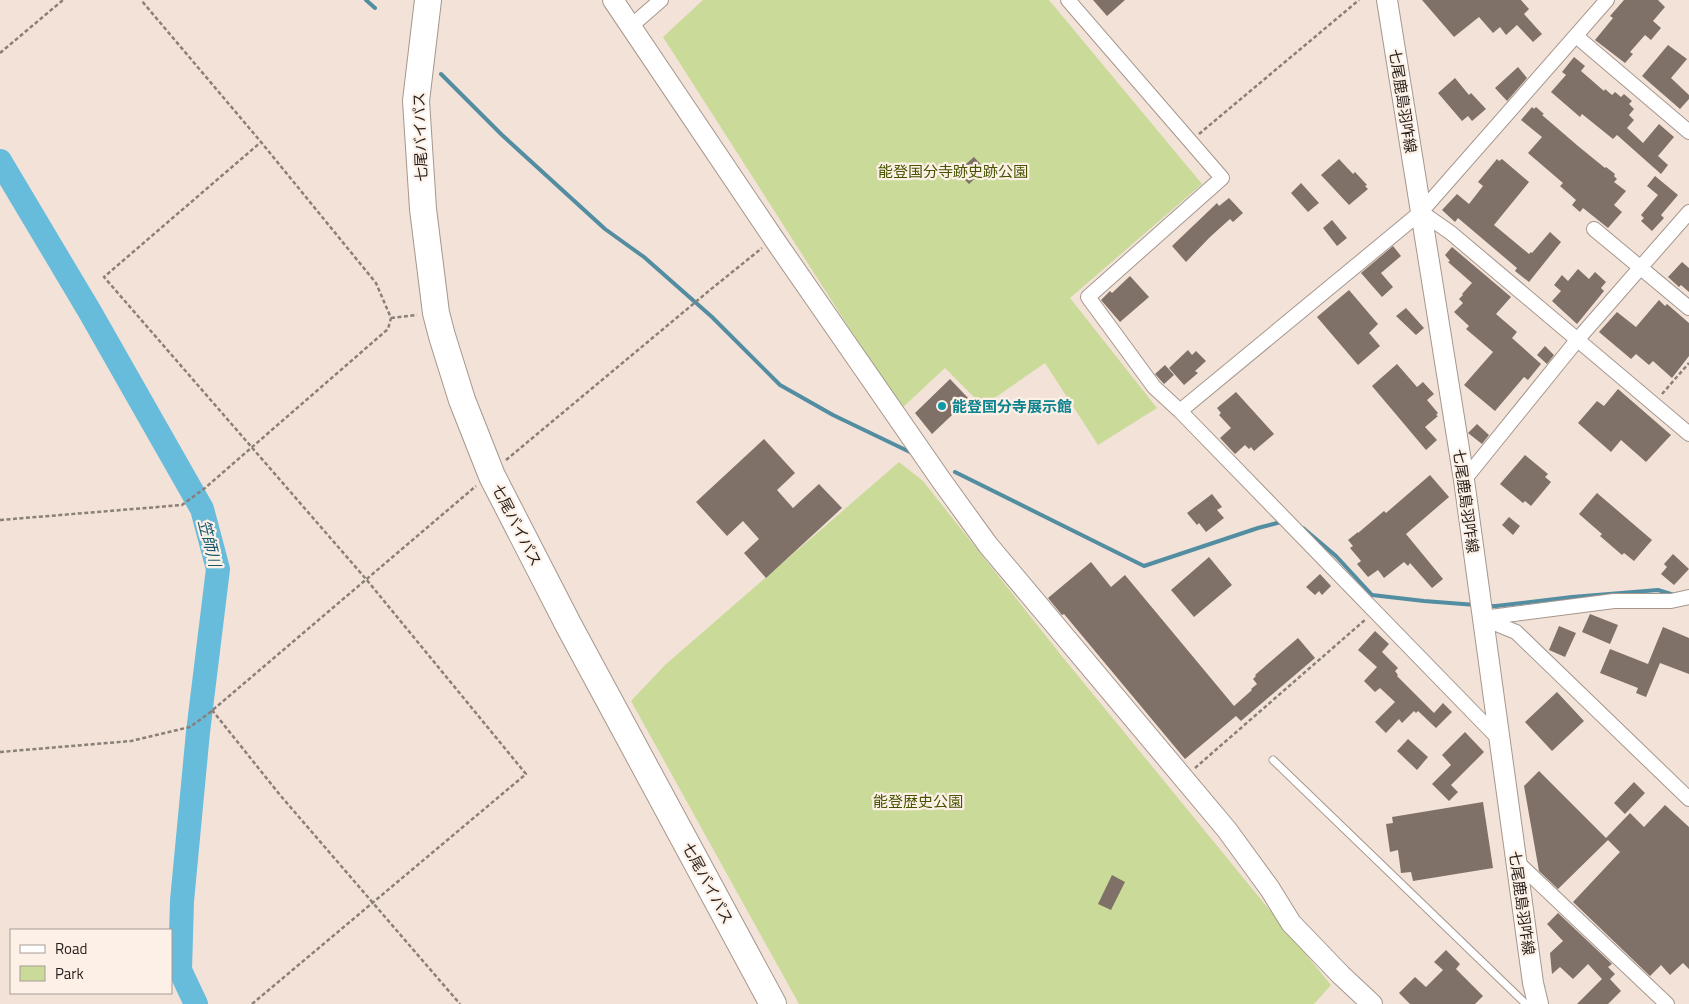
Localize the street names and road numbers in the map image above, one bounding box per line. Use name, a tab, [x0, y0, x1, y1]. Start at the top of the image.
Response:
street label: 七尾鹿島羽咋線	[1383, 47, 1423, 155]
street label: 七尾バイパス	[407, 92, 433, 182]
street label: 七尾鹿島羽咋線	[1447, 447, 1485, 555]
street label: 七尾バイパス	[486, 480, 548, 570]
street label: 七尾バイパス	[677, 838, 739, 928]
street label: 七尾鹿島羽咋線	[1503, 849, 1541, 957]

